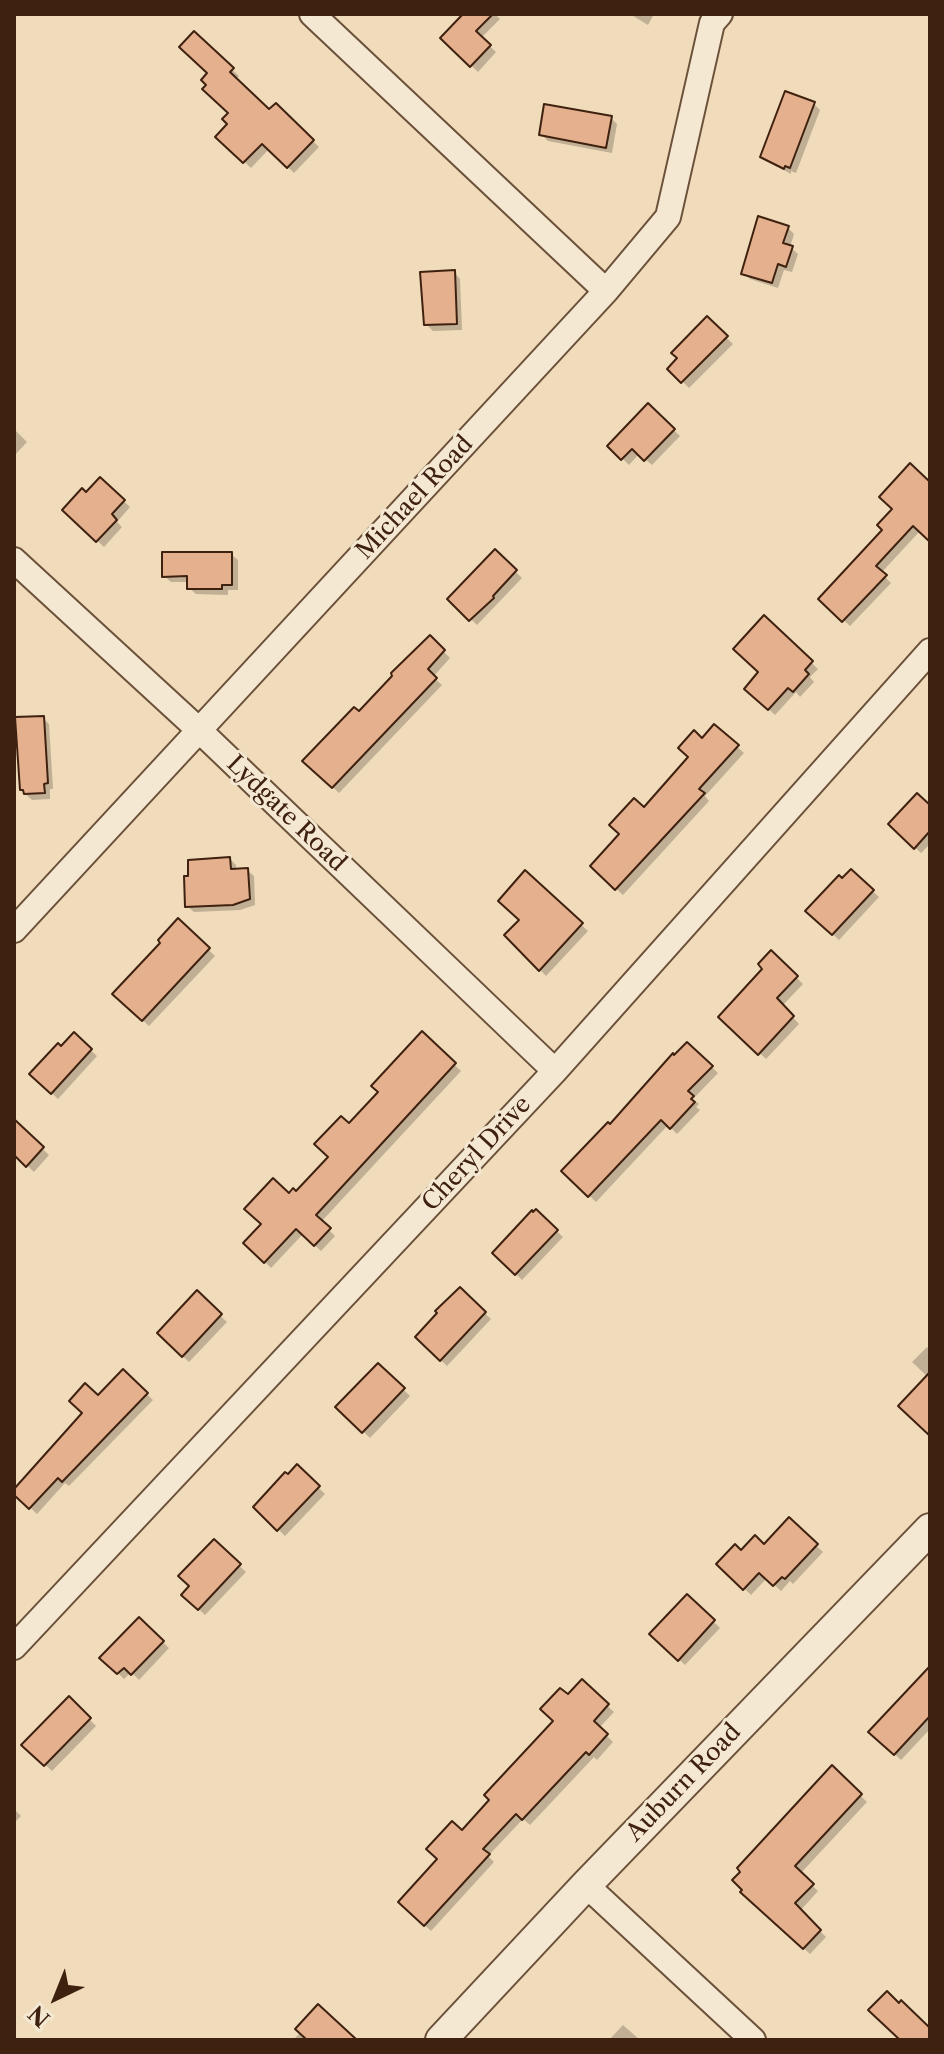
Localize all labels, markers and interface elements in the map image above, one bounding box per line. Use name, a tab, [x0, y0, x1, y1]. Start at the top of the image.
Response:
street label: Michael Road	[351, 430, 479, 566]
street label: Lydgate Road	[220, 750, 352, 878]
street label: Cheryl Drive	[417, 1091, 537, 1217]
street label: Auburn Road	[621, 1718, 747, 1848]
north arrow	[16, 1958, 96, 2038]
text: N	[23, 2000, 55, 2032]

